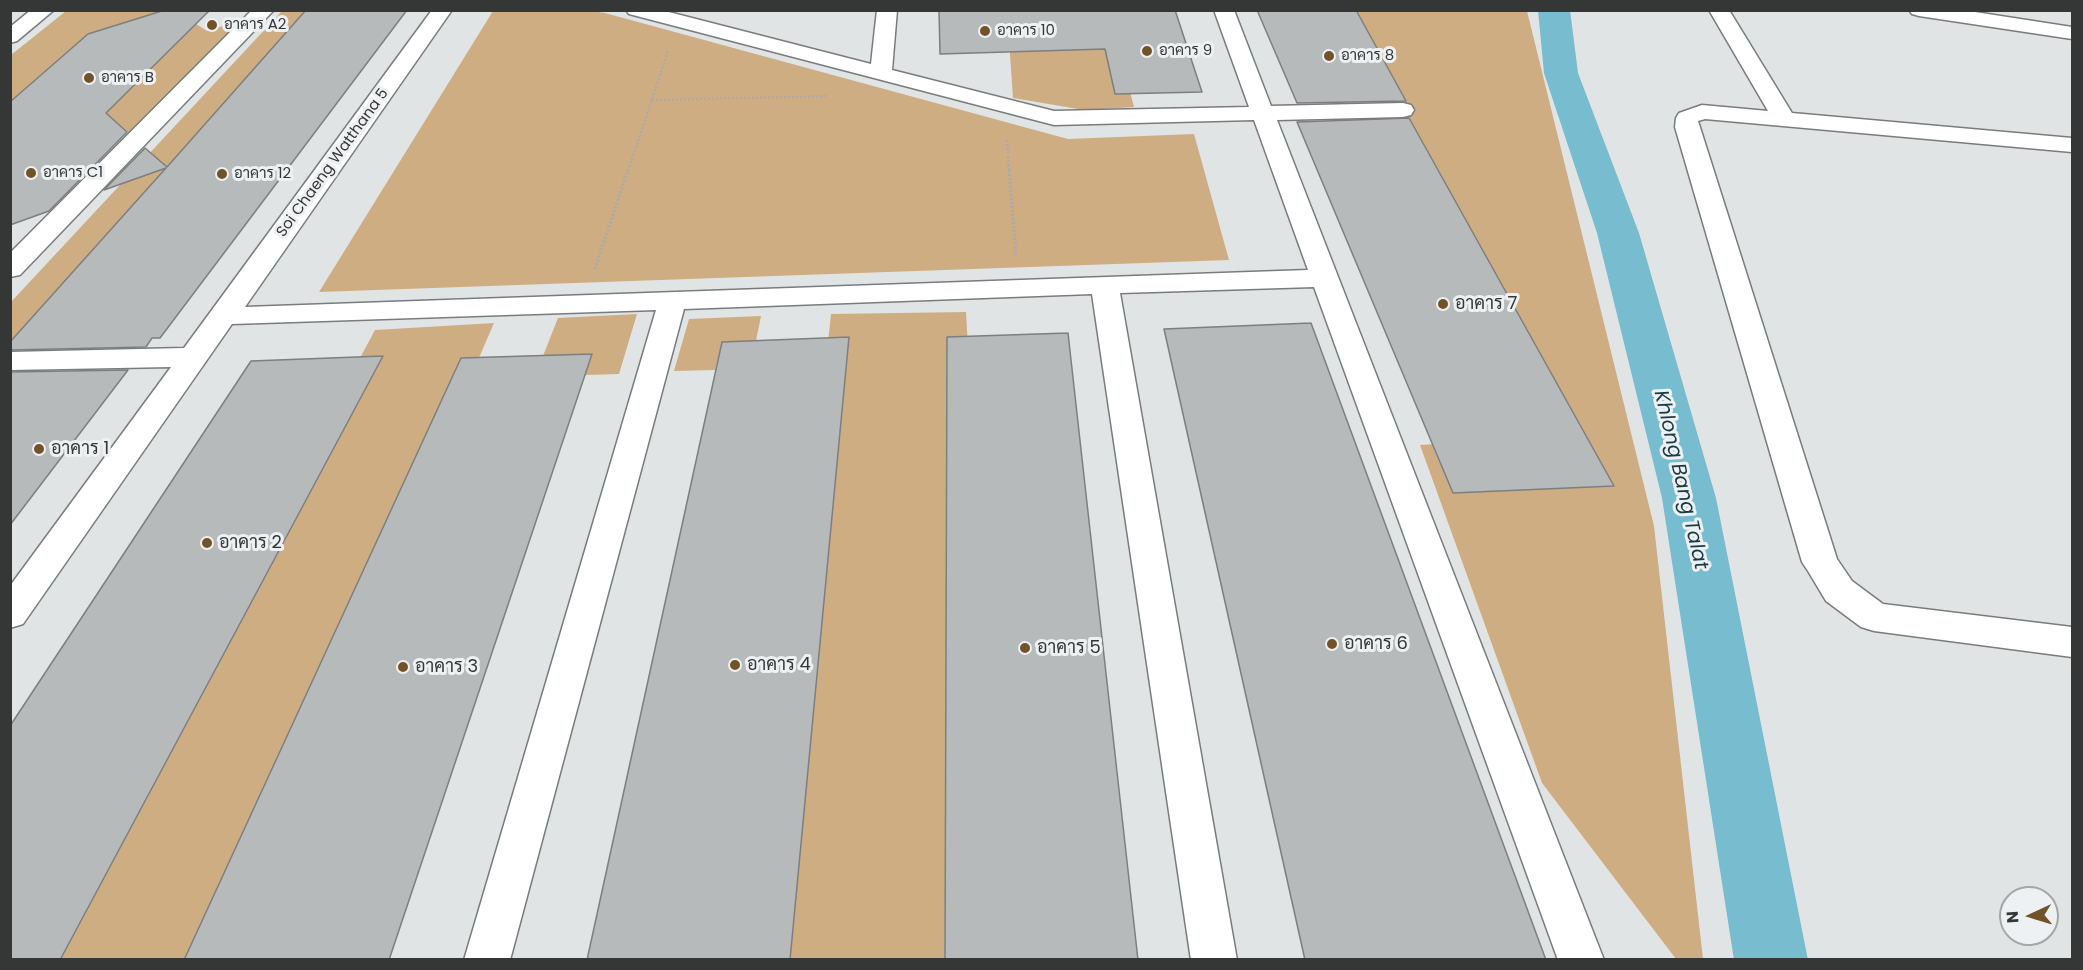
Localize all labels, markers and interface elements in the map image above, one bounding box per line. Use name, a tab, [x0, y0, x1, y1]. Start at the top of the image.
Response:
place label: อาคาร A2	[224, 16, 286, 34]
marker: อาคาร A2	[205, 18, 219, 32]
place label: อาคาร 10	[997, 22, 1055, 40]
marker: อาคาร 10	[978, 24, 992, 38]
place label: อาคาร 9	[1159, 42, 1212, 60]
marker: อาคาร 9	[1140, 44, 1154, 58]
place label: อาคาร 8	[1341, 47, 1394, 65]
marker: อาคาร 8	[1322, 49, 1336, 63]
place label: อาคาร B	[101, 69, 154, 87]
marker: อาคาร B	[82, 71, 96, 85]
street label: Soi Chaeng Watthana 5	[273, 85, 393, 241]
place label: อาคาร C1	[43, 164, 103, 182]
place label: อาคาร 12	[234, 165, 291, 183]
marker: อาคาร C1	[24, 166, 38, 180]
marker: อาคาร 12	[215, 167, 229, 181]
place label: อาคาร 7	[1455, 293, 1517, 315]
marker: อาคาร 7	[1436, 297, 1450, 311]
water label: Khlong Bang Talat	[1648, 388, 1712, 572]
place label: อาคาร 1	[51, 438, 109, 460]
marker: อาคาร 1	[32, 442, 46, 456]
place label: อาคาร 2	[219, 532, 282, 554]
marker: อาคาร 2	[200, 536, 214, 550]
place label: อาคาร 6	[1344, 633, 1408, 655]
place label: อาคาร 5	[1037, 637, 1101, 659]
marker: อาคาร 6	[1325, 637, 1339, 651]
marker: อาคาร 5	[1018, 641, 1032, 655]
place label: อาคาร 4	[747, 654, 811, 676]
place label: อาคาร 3	[415, 656, 478, 678]
marker: อาคาร 4	[728, 658, 742, 672]
marker: อาคาร 3	[396, 660, 410, 674]
north arrow	[1999, 886, 2059, 946]
text: N	[2001, 910, 2024, 924]

